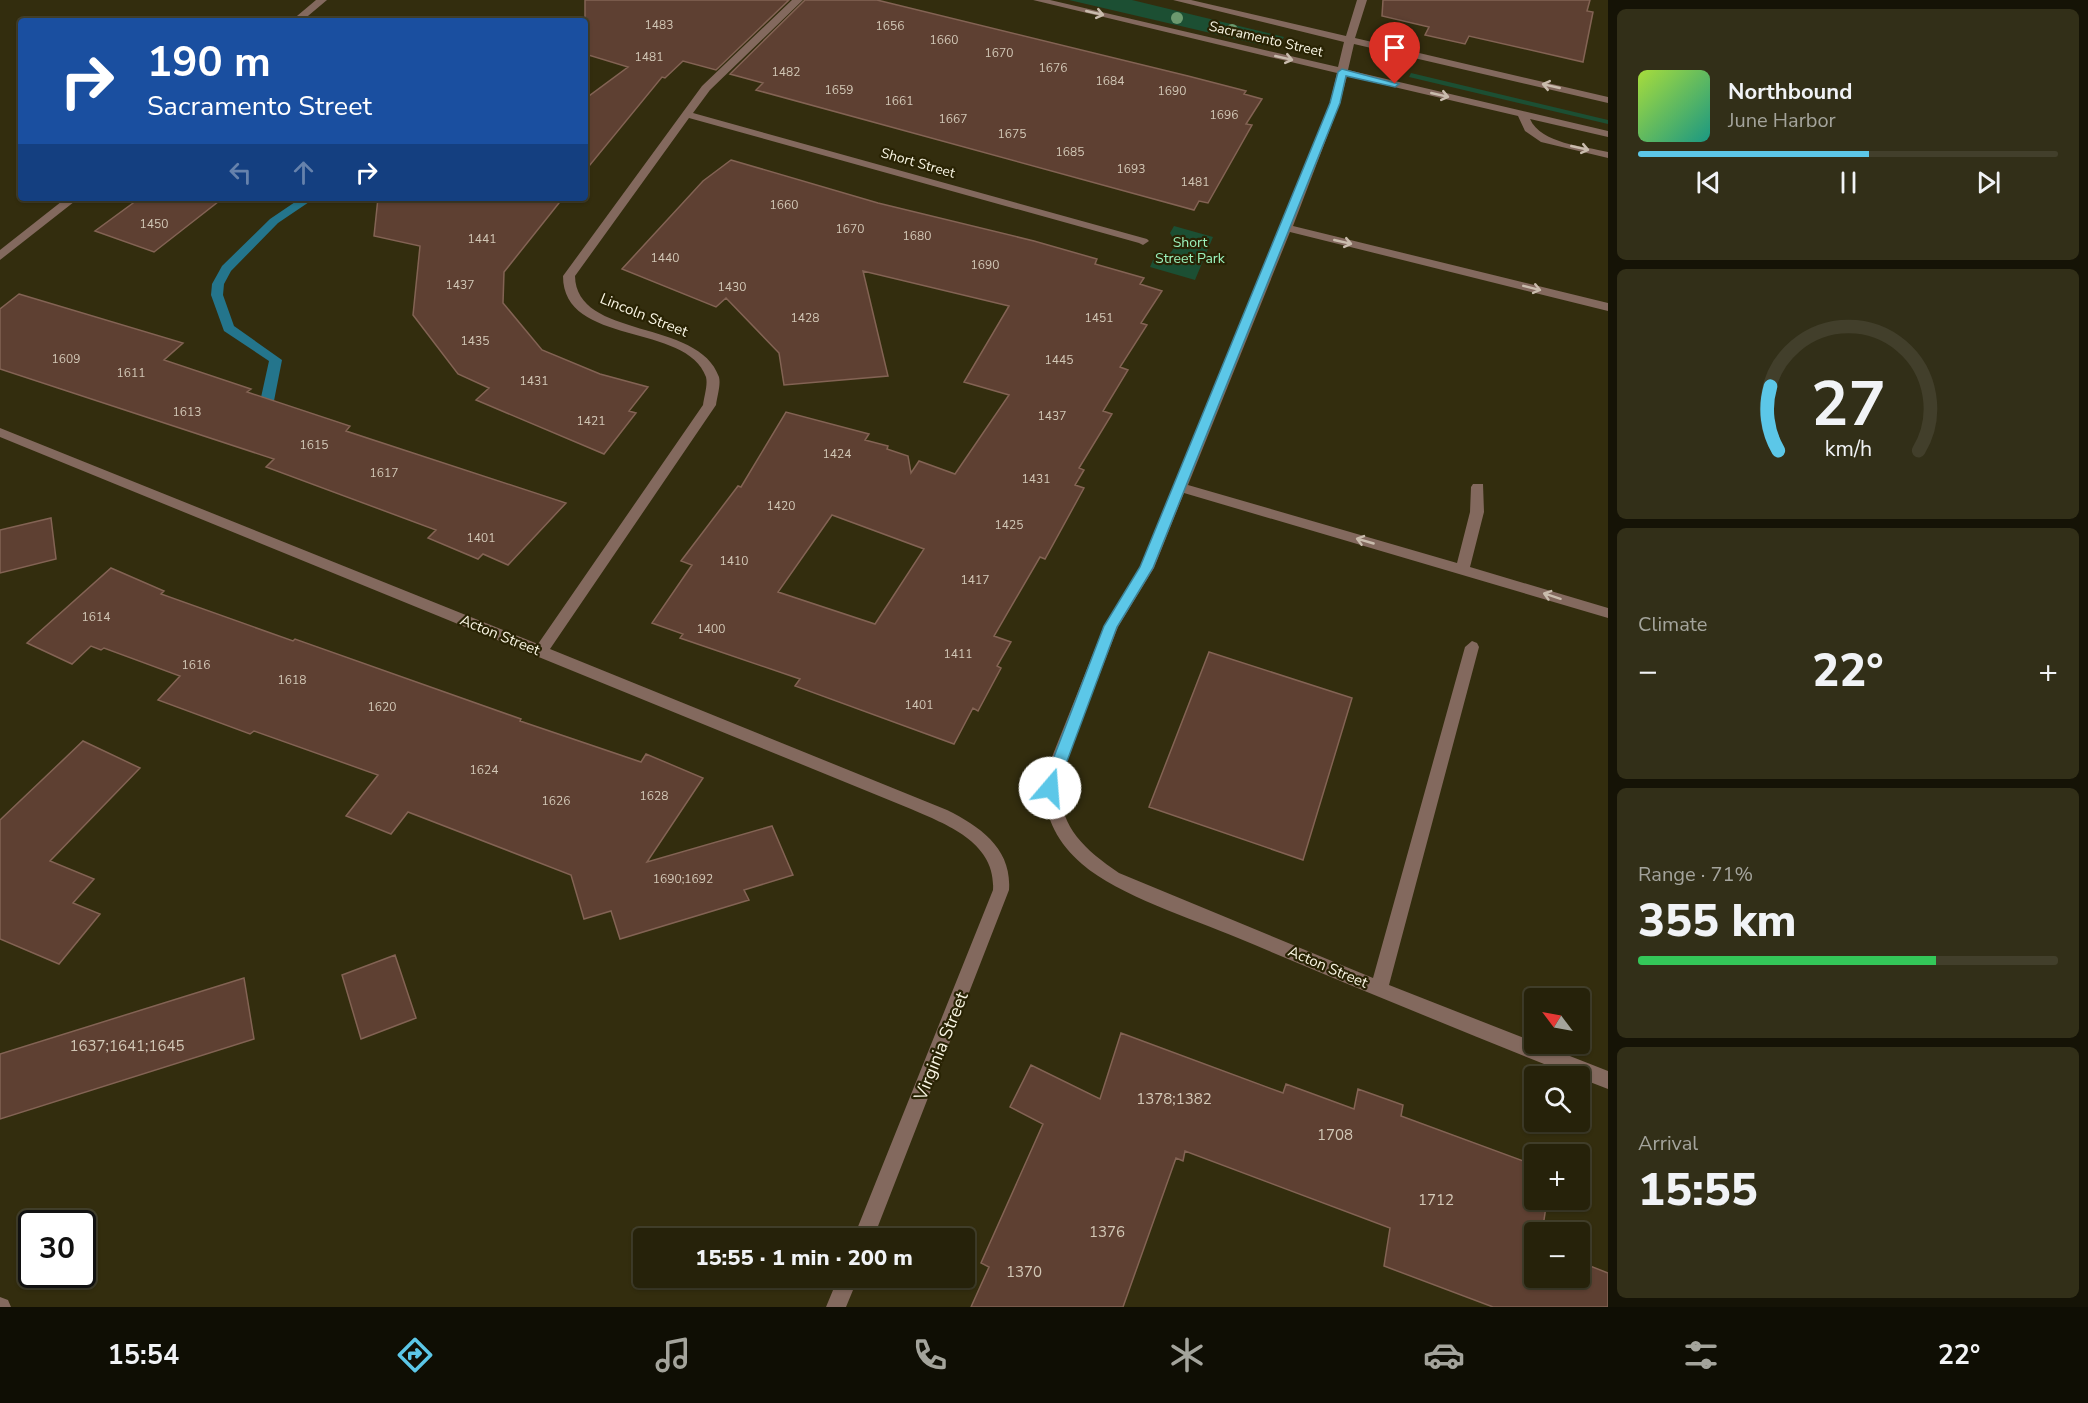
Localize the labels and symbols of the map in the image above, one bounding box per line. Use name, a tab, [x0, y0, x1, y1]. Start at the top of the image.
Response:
one-way arrow	[1085, 8, 1104, 20]
house number: 1483	[645, 17, 673, 33]
street label: Sacramento Street	[1207, 17, 1325, 61]
house number: 1656	[876, 18, 904, 34]
pin	[1369, 22, 1420, 84]
house number: 1660	[930, 32, 958, 48]
house number: 1670	[985, 45, 1013, 61]
house number: 1481	[635, 49, 663, 65]
one-way arrow	[1274, 53, 1293, 65]
house number: 1676	[1039, 60, 1067, 76]
house number: 1482	[772, 64, 800, 80]
house number: 1684	[1096, 73, 1124, 89]
one-way arrow	[1542, 80, 1561, 92]
house number: 1659	[825, 82, 853, 98]
house number: 1690	[1158, 83, 1186, 99]
one-way arrow	[1431, 90, 1450, 102]
house number: 1661	[885, 93, 913, 109]
house number: 1696	[1210, 107, 1238, 123]
house number: 1667	[939, 111, 967, 127]
house number: 1675	[998, 126, 1026, 142]
street label: Short Street	[879, 143, 957, 183]
one-way arrow	[1570, 143, 1589, 154]
house number: 1685	[1056, 144, 1084, 160]
house number: 1693	[1117, 161, 1145, 177]
house number: 1481	[1181, 174, 1209, 190]
house number: 1660	[770, 197, 798, 213]
house number: 1450	[140, 216, 168, 232]
house number: 1670	[836, 221, 864, 237]
house number: 1680	[903, 228, 931, 244]
house number: 1441	[468, 231, 496, 247]
park label: Short Street Park	[1155, 233, 1226, 268]
one-way arrow	[1333, 237, 1352, 248]
house number: 1440	[651, 250, 679, 266]
house number: 1690	[971, 257, 999, 273]
house number: 1437	[446, 277, 474, 293]
house number: 1430	[718, 279, 746, 295]
one-way arrow	[1522, 283, 1541, 295]
street label: Lincoln Street	[597, 288, 692, 342]
house number: 1428	[791, 310, 819, 326]
house number: 1451	[1085, 310, 1113, 326]
house number: 1435	[461, 333, 489, 349]
house number: 1609	[52, 351, 80, 367]
house number: 1445	[1045, 352, 1073, 368]
house number: 1611	[117, 365, 145, 381]
house number: 1431	[520, 373, 548, 389]
house number: 1613	[173, 404, 201, 420]
house number: 1437	[1038, 408, 1066, 424]
house number: 1421	[577, 413, 605, 429]
house number: 1615	[300, 437, 328, 453]
house number: 1424	[823, 446, 851, 462]
house number: 1617	[370, 465, 398, 481]
house number: 1431	[1022, 471, 1050, 487]
house number: 1420	[767, 498, 795, 514]
house number: 1425	[995, 517, 1023, 533]
house number: 1401	[467, 530, 495, 546]
one-way arrow	[1356, 535, 1375, 546]
house number: 1410	[720, 553, 748, 569]
house number: 1417	[961, 572, 989, 588]
one-way arrow	[1543, 590, 1562, 601]
house number: 1614	[82, 609, 110, 625]
street label: Acton Street	[457, 610, 544, 660]
house number: 1400	[697, 621, 725, 637]
house number: 1411	[944, 646, 972, 662]
house number: 1616	[182, 657, 210, 673]
house number: 1618	[278, 672, 306, 688]
house number: 1401	[905, 697, 933, 713]
house number: 1620	[368, 699, 396, 715]
position arrow	[1018, 756, 1082, 820]
house number: 1624	[470, 762, 498, 778]
house number: 1628	[640, 788, 668, 804]
house number: 1626	[542, 793, 570, 809]
house number: 1690;1692	[653, 871, 713, 887]
street label: Acton Street	[1285, 941, 1372, 993]
street label: Virginia Street	[908, 987, 974, 1105]
north arrow	[1524, 988, 1590, 1054]
house number: 1637;1641;1645	[70, 1036, 184, 1056]
house number: 1378;1382	[1136, 1089, 1212, 1109]
house number: 1708	[1317, 1125, 1353, 1145]
house number: 1712	[1418, 1190, 1454, 1210]
speed limit sign: 30	[18, 1210, 96, 1288]
house number: 1376	[1089, 1222, 1125, 1242]
house number: 1370	[1006, 1262, 1042, 1282]

